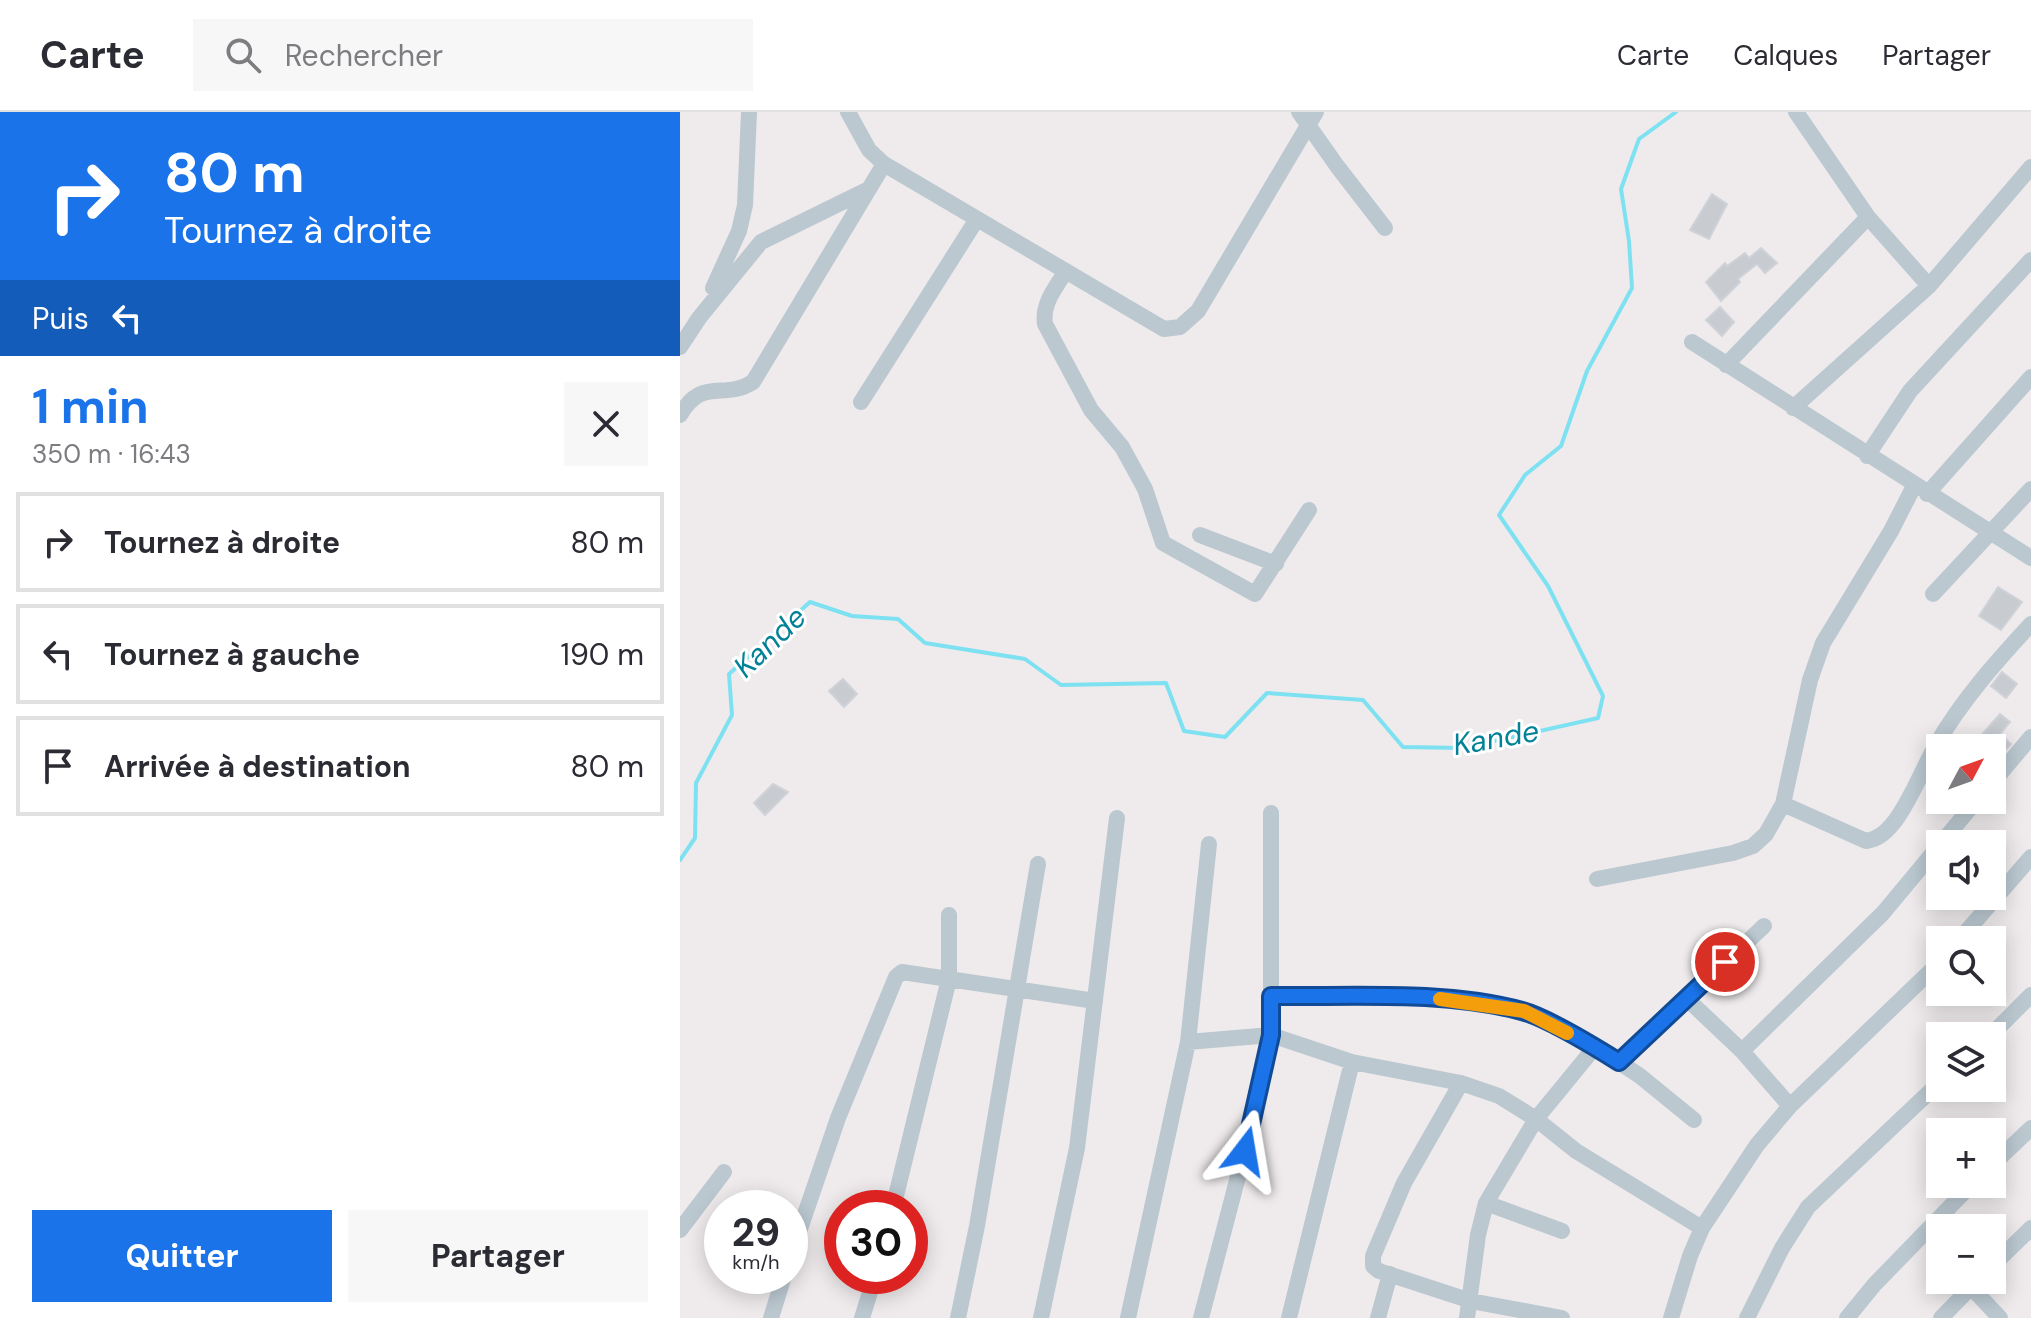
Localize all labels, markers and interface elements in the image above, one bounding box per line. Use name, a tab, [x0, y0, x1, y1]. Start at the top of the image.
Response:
search box	[193, 19, 753, 91]
text: Carte	[40, 30, 145, 80]
icon: search	[221, 33, 265, 77]
text: Rechercher	[285, 36, 443, 75]
text: Carte	[1617, 37, 1689, 74]
text: Calques	[1733, 37, 1838, 74]
text: Partager	[1882, 37, 1991, 74]
text: 80 m	[164, 136, 305, 209]
icon: right	[32, 144, 136, 248]
text: Tournez à droite	[164, 207, 432, 254]
icon: left	[105, 296, 149, 340]
text: Puis	[32, 299, 89, 338]
text: 1 min	[32, 375, 149, 438]
button: close	[564, 382, 648, 466]
text: 350 m · 16:43	[32, 437, 191, 471]
icon: right	[36, 520, 80, 564]
text: Tournez à droite	[104, 523, 340, 562]
text: 80 m	[571, 523, 644, 562]
water label: Kande	[725, 598, 814, 686]
icon: left	[36, 632, 80, 676]
text: Tournez à gauche	[104, 635, 360, 674]
text: 190 m	[561, 635, 644, 674]
water label: Kande	[1450, 711, 1542, 764]
north arrow	[1926, 734, 2006, 814]
map controls	[1926, 734, 2006, 1294]
icon: arrive	[36, 744, 80, 788]
text: Arrivée à destination	[104, 747, 410, 786]
text: 80 m	[571, 747, 644, 786]
button: sound	[1926, 830, 2006, 910]
button: search	[1926, 926, 2006, 1006]
pin	[1691, 928, 1759, 996]
icon: arrive	[1703, 940, 1747, 984]
button: layers	[1926, 1022, 2006, 1102]
position arrow	[1203, 1109, 1287, 1193]
button: +	[1926, 1118, 2006, 1198]
speed limit sign: 30	[824, 1190, 928, 1294]
text: 29	[732, 1206, 780, 1258]
button: Quitter	[32, 1210, 332, 1302]
button: Partager	[348, 1210, 648, 1302]
button: −	[1926, 1214, 2006, 1294]
text: km/h	[732, 1249, 780, 1275]

